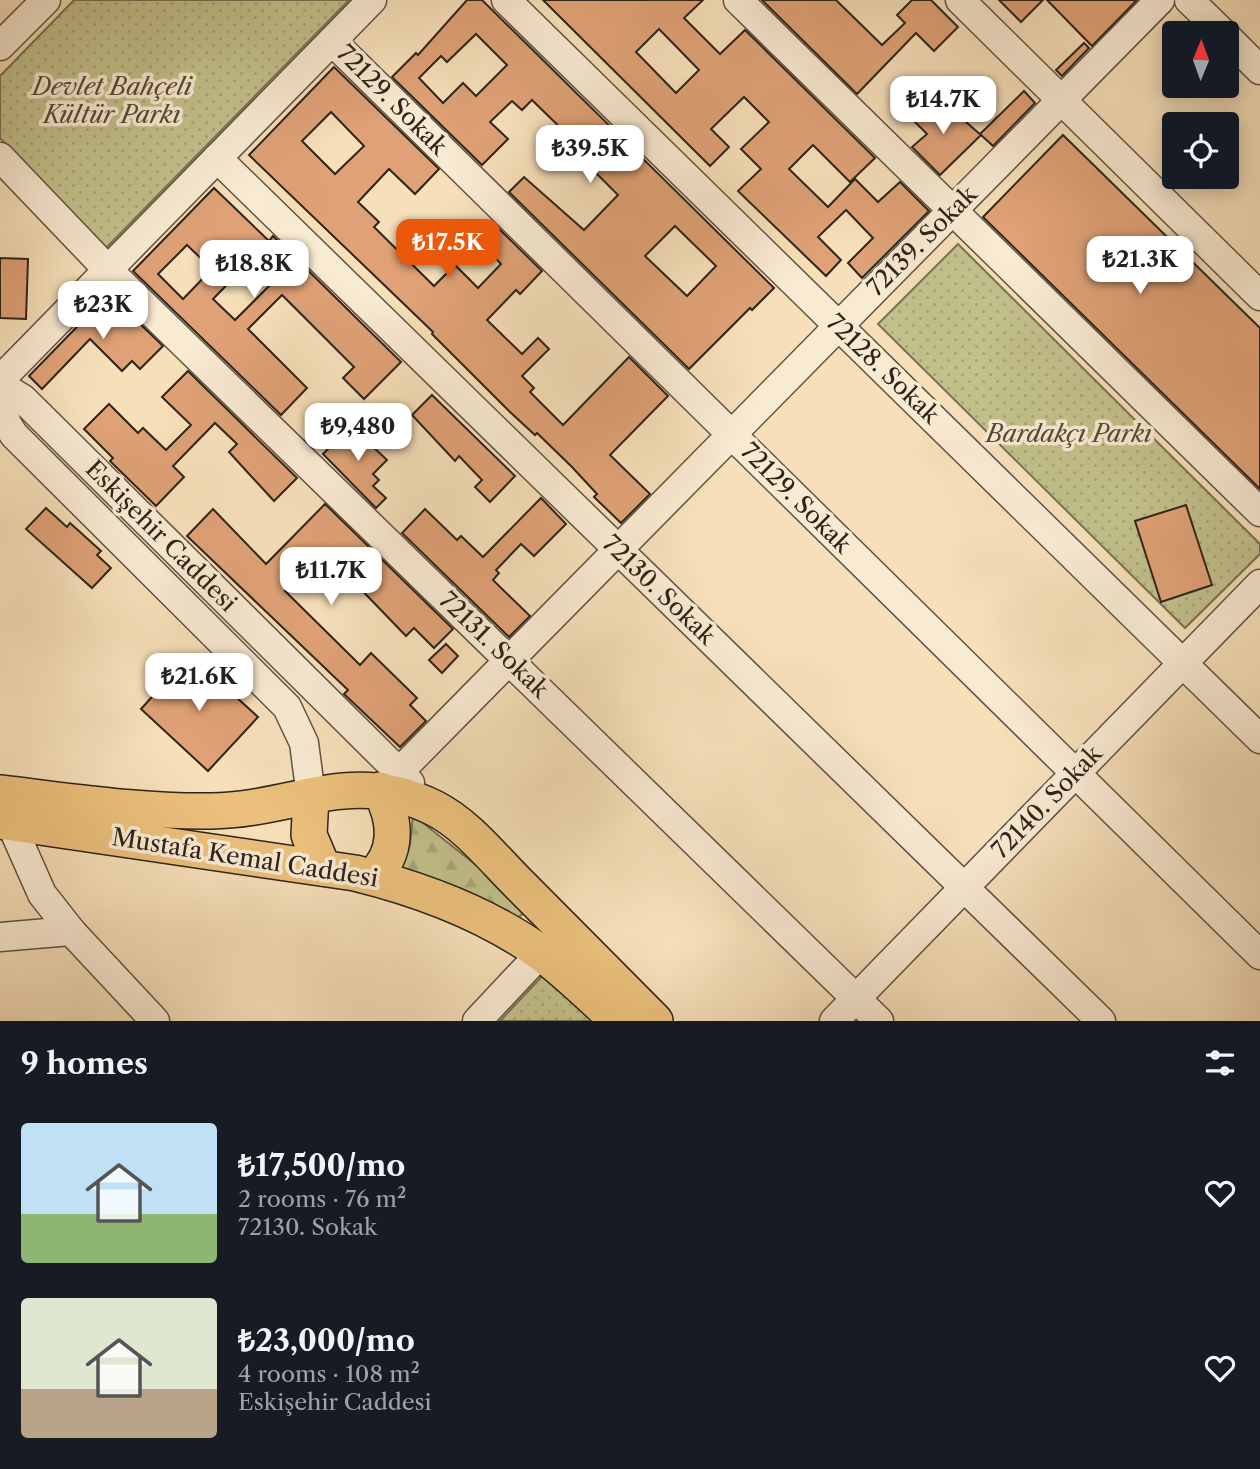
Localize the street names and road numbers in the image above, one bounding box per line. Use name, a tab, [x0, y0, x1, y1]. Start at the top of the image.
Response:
street label: 72129. Sokak	[331, 38, 454, 162]
street label: 72139. Sokak	[861, 179, 983, 302]
street label: 72128. Sokak	[821, 308, 947, 430]
street label: 72129. Sokak	[735, 436, 858, 560]
street label: Eskişehir Caddesi	[80, 454, 243, 617]
street label: 72130. Sokak	[597, 529, 723, 651]
street label: 72131. Sokak	[434, 585, 556, 705]
street label: 72140. Sokak	[985, 738, 1109, 864]
street label: Mustafa Kemal Caddesi	[110, 822, 380, 893]

